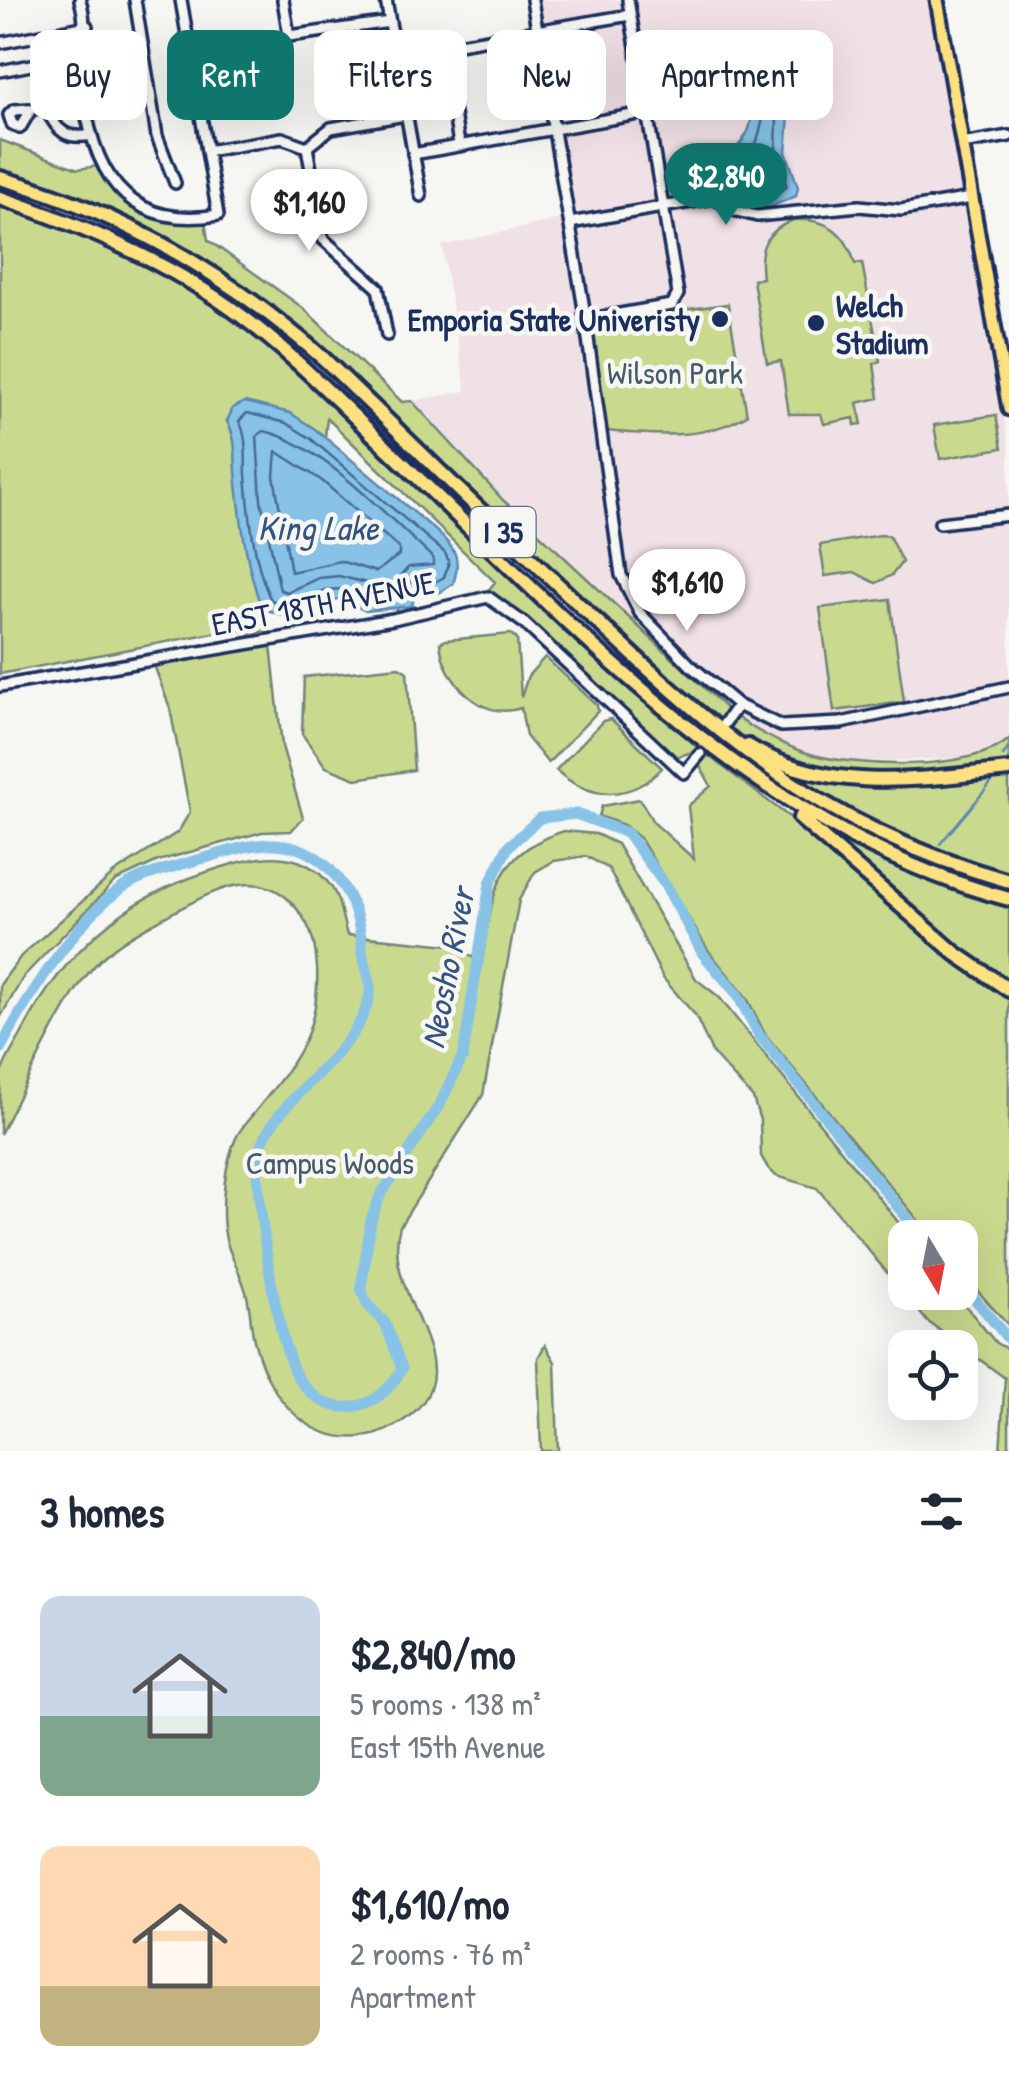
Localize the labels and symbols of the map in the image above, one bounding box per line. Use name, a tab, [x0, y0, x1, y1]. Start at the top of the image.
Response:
pin: $2,840	[645, 143, 807, 228]
pin: $1,160	[228, 169, 390, 254]
place label: Welch Stadium	[836, 284, 929, 364]
place label: Emporia State Univeristy	[408, 298, 700, 342]
marker: Emporia State Univeristy	[709, 308, 731, 330]
marker: Welch Stadium	[805, 312, 827, 334]
park label: Wilson Park	[607, 351, 743, 394]
water label: King Lake	[258, 504, 380, 551]
road number: I 35	[470, 507, 536, 557]
pin: $1,610	[606, 549, 768, 634]
street label: EAST 18TH AVENUE	[208, 560, 438, 646]
water label: Neosho River	[408, 880, 486, 1052]
park label: Campus Woods	[246, 1141, 414, 1184]
north arrow	[888, 1220, 978, 1310]

